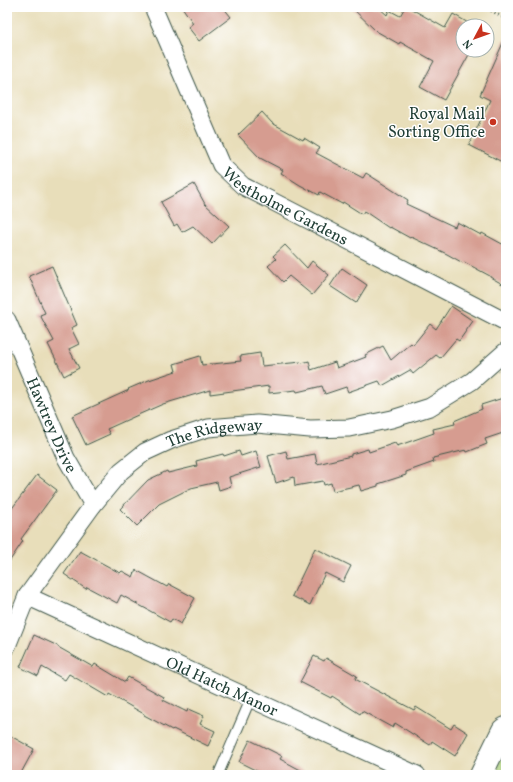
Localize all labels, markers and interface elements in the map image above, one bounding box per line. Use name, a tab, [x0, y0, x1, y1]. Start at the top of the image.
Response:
north arrow	[455, 18, 495, 58]
text: N	[460, 36, 477, 52]
place label: Royal Mail Sorting Office	[388, 104, 485, 144]
marker: Royal Mail Sorting Office	[488, 117, 498, 127]
street label: Westholme Gardens	[216, 163, 352, 252]
street label: Hawtrey Drive	[20, 374, 81, 478]
street label: The Ridgeway	[163, 415, 264, 454]
street label: Old Hatch Manor	[162, 652, 281, 723]

